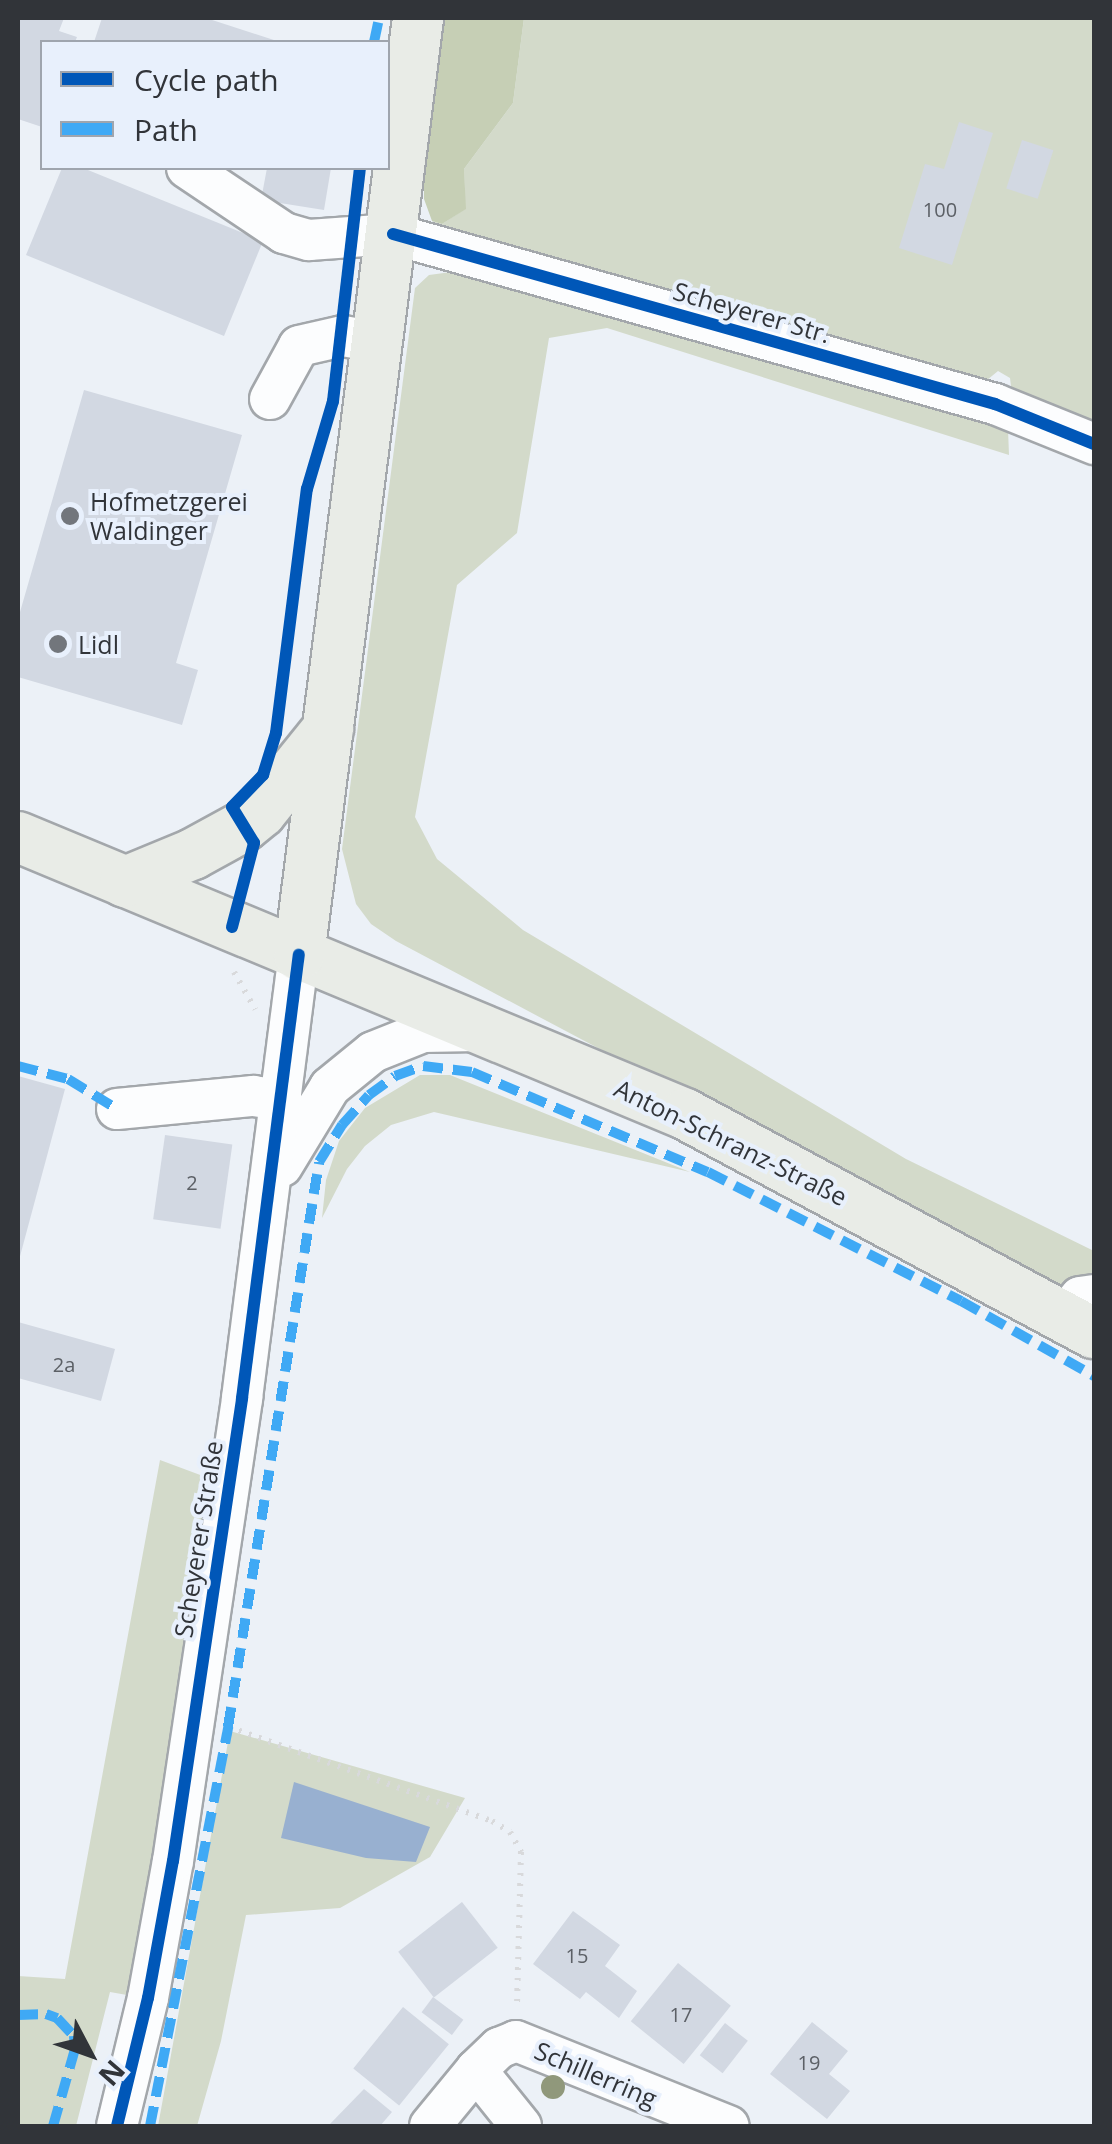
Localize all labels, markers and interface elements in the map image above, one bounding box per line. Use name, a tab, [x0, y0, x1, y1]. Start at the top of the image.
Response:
legend	[40, 40, 390, 170]
text: Cycle path	[134, 59, 279, 100]
text: Path	[134, 109, 198, 150]
house number: 100	[923, 197, 957, 221]
street label: Scheyerer Str.	[670, 275, 834, 349]
place label: Hofmetzgerei Waldinger	[90, 487, 248, 546]
marker: Hofmetzgerei Waldinger	[59, 505, 81, 527]
place label: Lidl	[78, 629, 119, 659]
marker: Lidl	[47, 633, 69, 655]
street label: Anton-Schranz-Straße	[610, 1073, 852, 1211]
house number: 2	[186, 1170, 198, 1194]
house number: 2a	[53, 1352, 75, 1376]
street label: Scheyerer Straße	[168, 1438, 228, 1640]
house number: 15	[566, 1943, 588, 1967]
house number: 17	[670, 2002, 692, 2026]
north arrow	[40, 2004, 140, 2104]
street label: Schillerring	[530, 2035, 662, 2113]
house number: 19	[798, 2050, 820, 2074]
text: N	[91, 2053, 134, 2095]

